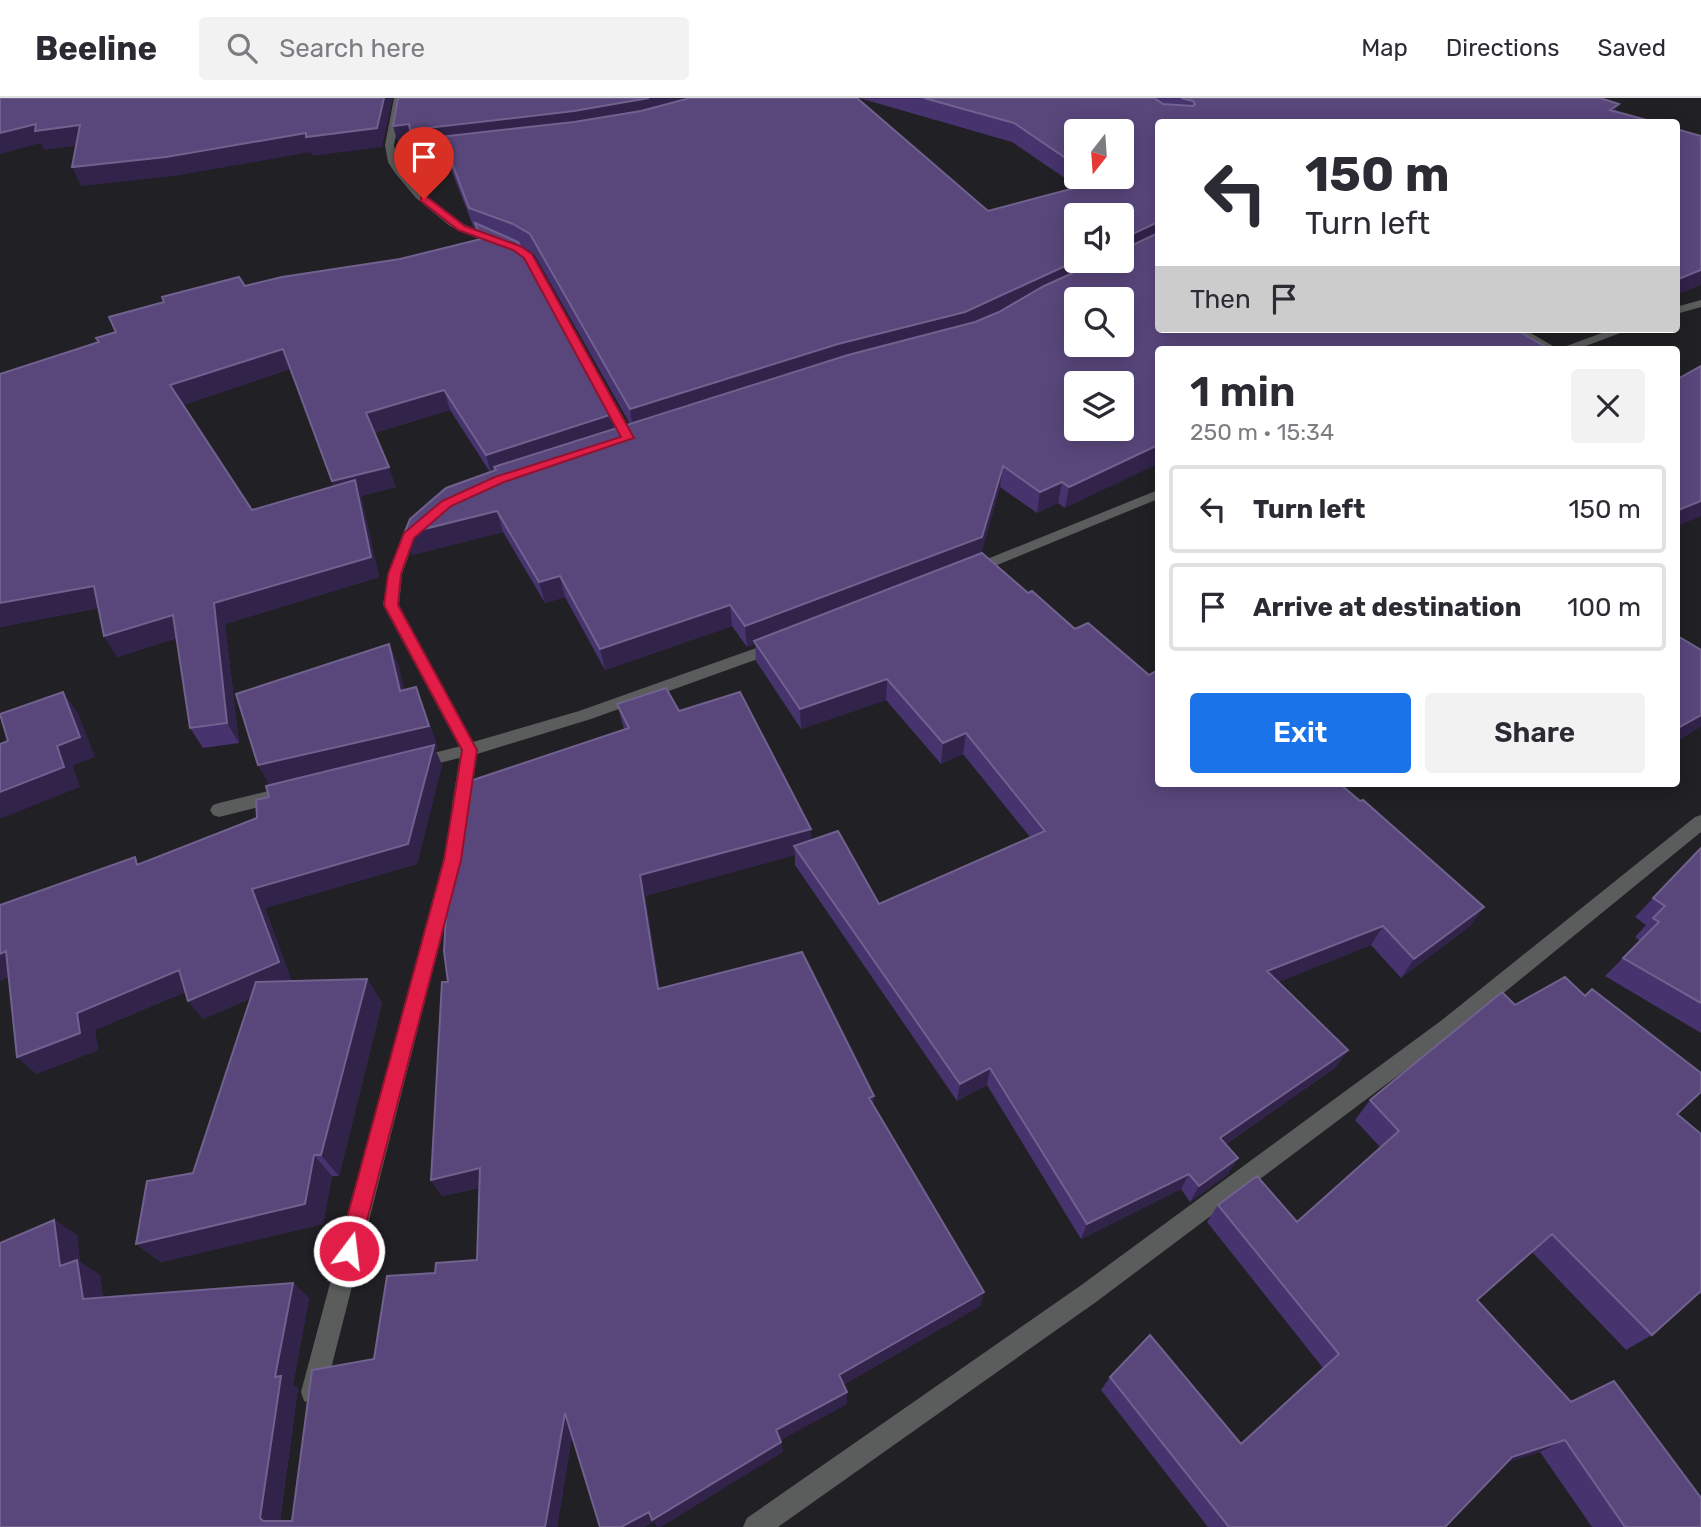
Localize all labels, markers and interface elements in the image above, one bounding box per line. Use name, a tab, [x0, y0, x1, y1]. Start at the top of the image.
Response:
search box	[199, 17, 689, 80]
text: Beeline	[35, 29, 157, 68]
icon: search	[223, 29, 261, 67]
text: Search here	[279, 33, 425, 64]
text: Map	[1361, 34, 1408, 62]
text: Directions	[1446, 34, 1559, 62]
text: Saved	[1597, 34, 1666, 62]
north arrow	[1064, 119, 1134, 189]
map controls	[1064, 119, 1134, 441]
pin	[394, 127, 454, 199]
icon: arrive	[405, 138, 443, 176]
text: 150 m	[1305, 145, 1450, 203]
icon: left	[1190, 147, 1281, 238]
button: sound	[1064, 203, 1134, 273]
text: Turn left	[1305, 204, 1430, 242]
icon: arrive	[1265, 280, 1303, 318]
text: Then	[1190, 284, 1251, 315]
button: search	[1064, 287, 1134, 357]
text: 1 min	[1190, 367, 1296, 417]
button: close	[1571, 369, 1645, 443]
button: layers	[1064, 371, 1134, 441]
text: 250 m · 15:34	[1190, 418, 1334, 446]
icon: left	[1194, 490, 1232, 528]
text: Turn left	[1253, 494, 1365, 525]
text: 150 m	[1568, 494, 1641, 525]
icon: arrive	[1194, 588, 1232, 626]
text: Arrive at destination	[1253, 592, 1521, 623]
text: 100 m	[1567, 592, 1641, 623]
button: Exit	[1190, 693, 1411, 773]
button: Share	[1425, 693, 1645, 773]
position arrow	[312, 1214, 386, 1288]

